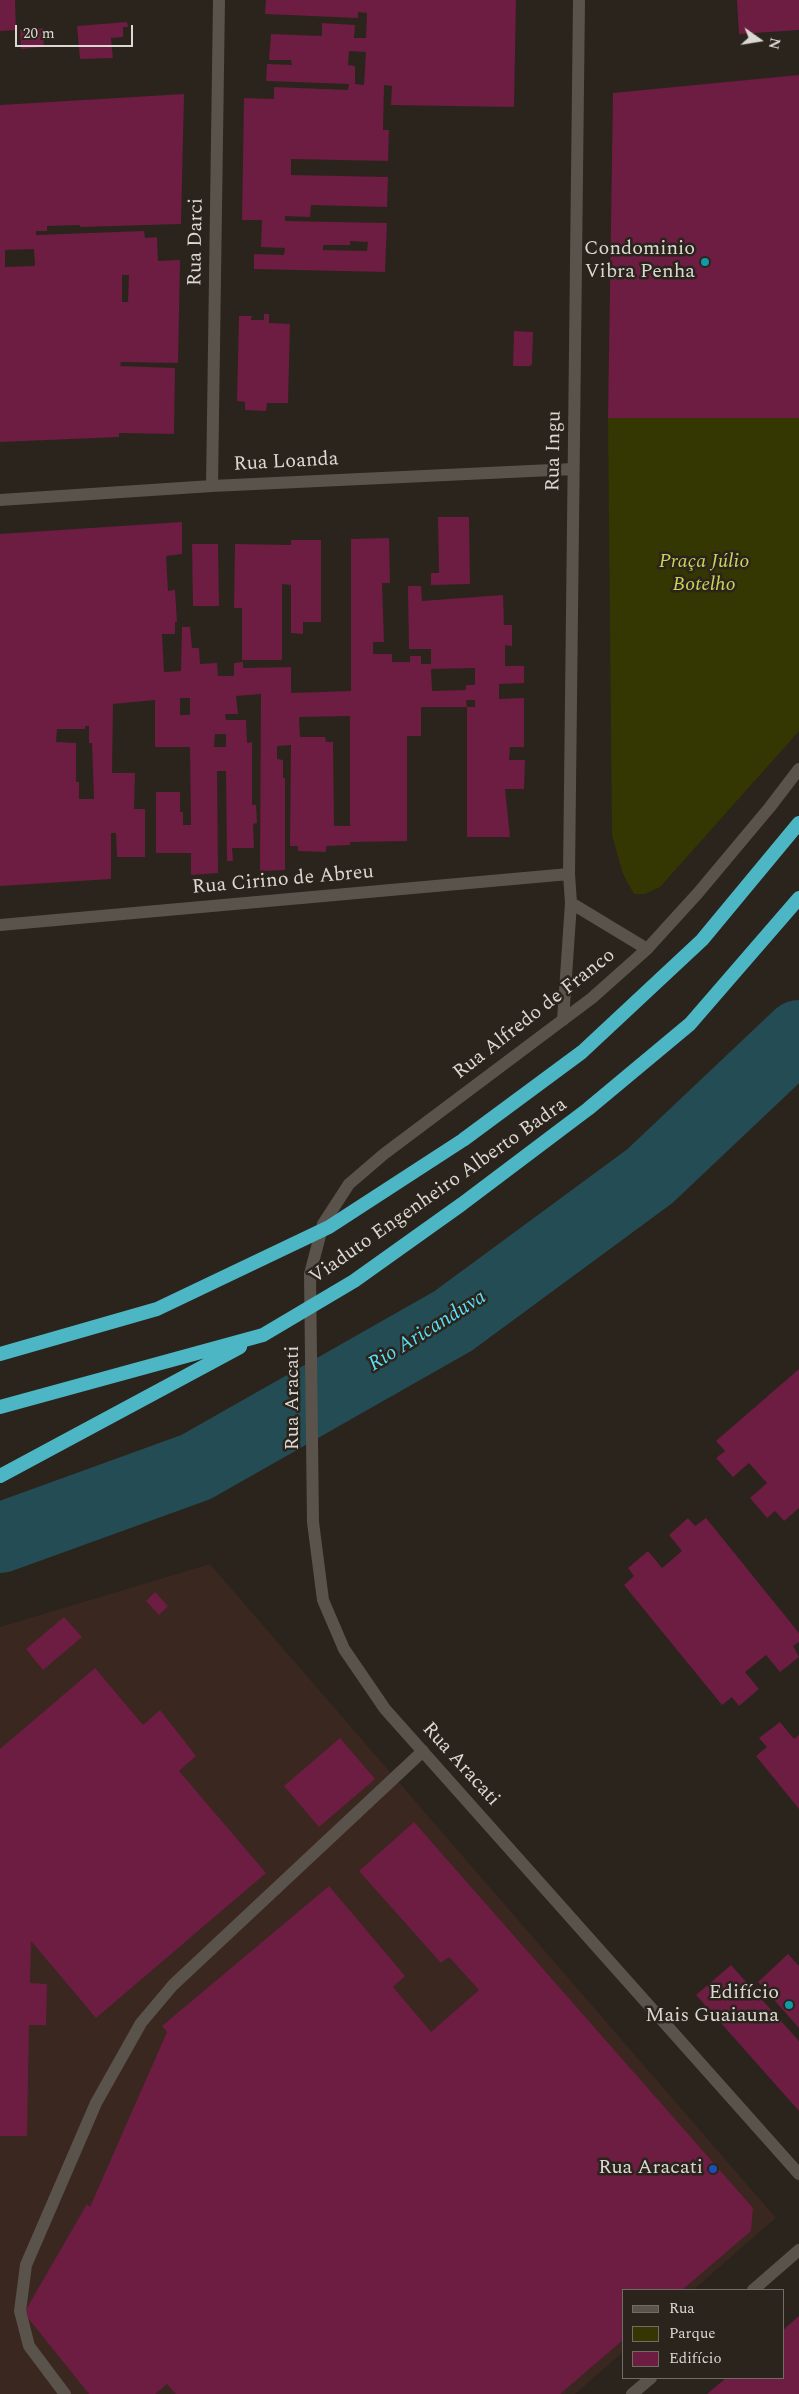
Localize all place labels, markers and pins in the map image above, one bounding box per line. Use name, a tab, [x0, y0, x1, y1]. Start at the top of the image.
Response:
place label: Condominio Vibra Penha	[584, 238, 695, 285]
marker: Condominio Vibra Penha	[699, 256, 711, 268]
place label: Edifício Mais Guaiauna	[645, 1982, 779, 2029]
marker: Edifício Mais Guaiauna	[783, 1999, 795, 2011]
place label: Rua Aracati	[598, 2157, 703, 2181]
marker: Rua Aracati	[707, 2163, 719, 2175]

